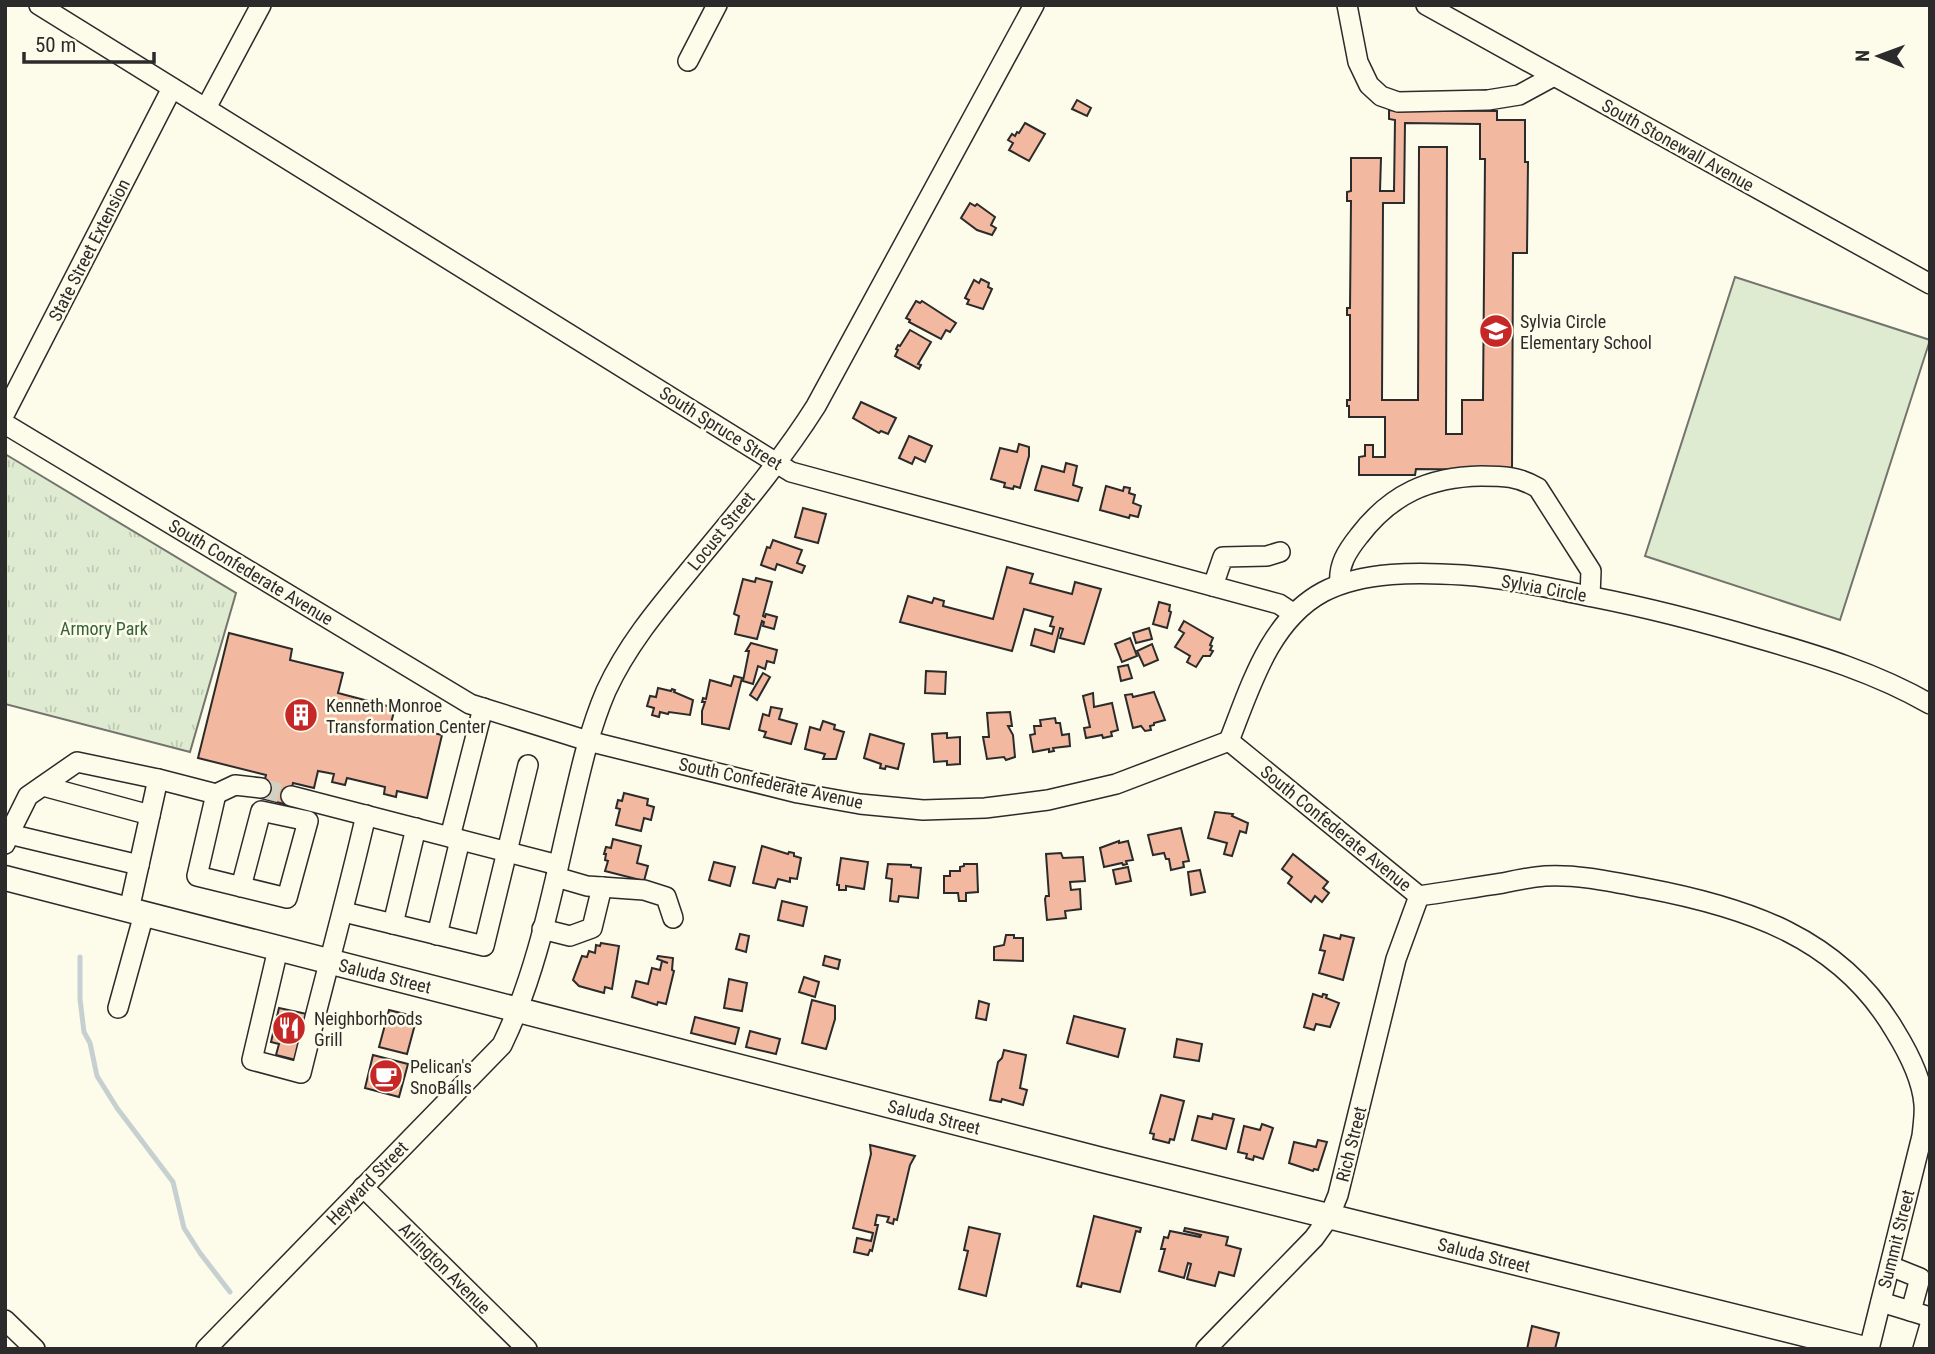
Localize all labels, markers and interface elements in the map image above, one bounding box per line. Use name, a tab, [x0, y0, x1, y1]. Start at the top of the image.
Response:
scale bar	[24, 21, 154, 65]
north arrow	[1844, 21, 1914, 91]
text: 50 m	[35, 33, 76, 57]
text: N	[1851, 50, 1874, 62]
street label: South Stonewall Avenue	[1598, 95, 1758, 195]
street label: State Street Extension	[44, 175, 134, 325]
place label: Sylvia Circle Elementary School	[1520, 311, 1652, 353]
school or university icon: Sylvia Circle Elementary School	[1477, 312, 1515, 350]
street label: South Spruce Street	[656, 382, 786, 474]
street label: Locust Street	[683, 488, 759, 574]
street label: South Confederate Avenue	[165, 515, 337, 629]
street label: Sylvia Circle	[1500, 570, 1588, 606]
park label: Armory Park	[60, 618, 148, 639]
place label: Kenneth Monroe Transformation Center	[326, 695, 486, 737]
building icon: Kenneth Monroe Transformation Center	[282, 696, 320, 734]
street label: South Confederate Avenue	[677, 753, 865, 813]
street label: South Confederate Avenue	[1256, 761, 1416, 895]
street label: Saluda Street	[337, 954, 433, 998]
place label: Neighborhoods Grill	[314, 1008, 423, 1050]
restaurant icon: Neighborhoods Grill	[270, 1009, 308, 1047]
place label: Pelican's SnoBalls	[410, 1056, 472, 1098]
cafe icon: Pelican's SnoBalls	[367, 1057, 405, 1095]
street label: Saluda Street	[886, 1095, 982, 1139]
street label: Rich Street	[1331, 1104, 1371, 1184]
street label: Heyward Street	[322, 1137, 412, 1229]
street label: Summit Street	[1874, 1187, 1918, 1291]
street label: Arlington Avenue	[395, 1218, 495, 1318]
street label: Saluda Street	[1436, 1233, 1532, 1277]

